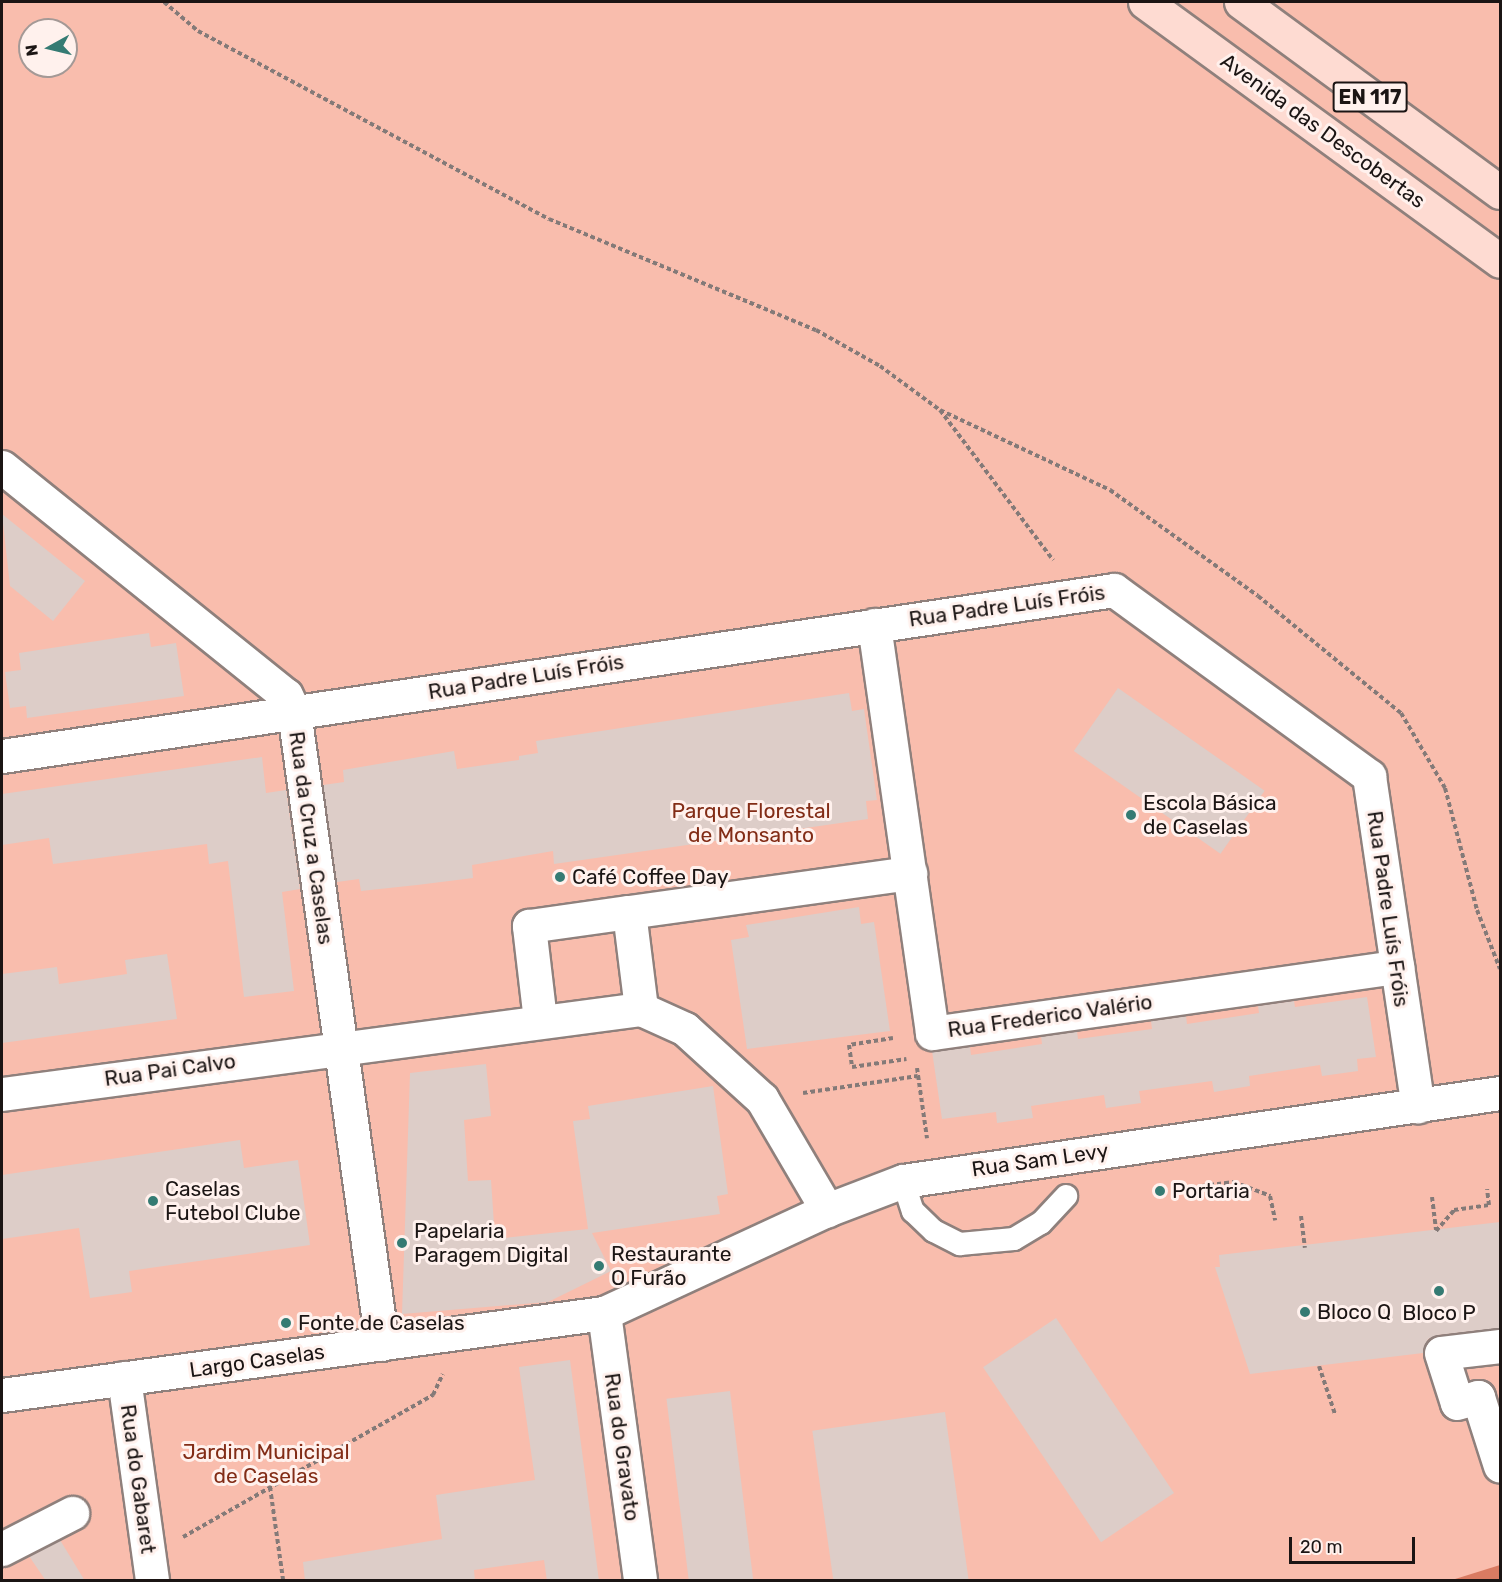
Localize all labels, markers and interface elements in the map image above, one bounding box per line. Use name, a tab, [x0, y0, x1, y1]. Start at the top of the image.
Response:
north arrow	[18, 18, 78, 78]
text: N	[21, 43, 42, 57]
street label: Avenida das Descobertas	[1216, 48, 1430, 214]
road number: EN 117	[1332, 80, 1408, 114]
street label: Rua Padre Luís Fróis	[907, 580, 1107, 632]
street label: Rua Padre Luís Fróis	[426, 649, 626, 705]
street label: Rua da Cruz a Caselas	[284, 730, 338, 946]
place label: Escola Básica de Caselas	[1143, 790, 1277, 840]
park label: Parque Florestal de Monsanto	[671, 798, 831, 848]
marker: Escola Básica de Caselas	[1124, 808, 1138, 822]
street label: Rua Padre Luís Fróis	[1362, 809, 1414, 1009]
place label: Café Coffee Day	[572, 864, 729, 890]
marker: Café Coffee Day	[553, 870, 567, 884]
street label: Rua Frederico Valério	[946, 989, 1154, 1043]
street label: Rua Pai Calvo	[103, 1048, 237, 1092]
street label: Rua Sam Levy	[970, 1138, 1110, 1182]
place label: Caselas Futebol Clube	[165, 1176, 300, 1226]
place label: Portaria	[1172, 1178, 1250, 1204]
marker: Portaria	[1153, 1184, 1167, 1198]
marker: Caselas Futebol Clube	[146, 1194, 160, 1208]
place label: Papelaria Paragem Digital	[414, 1218, 568, 1268]
marker: Papelaria Paragem Digital	[395, 1236, 409, 1250]
place label: Restaurante O Furão	[611, 1241, 731, 1291]
marker: Restaurante O Furão	[592, 1259, 606, 1273]
marker: Bloco P	[1432, 1284, 1446, 1298]
place label: Bloco Q	[1317, 1299, 1391, 1325]
place label: Bloco P	[1402, 1300, 1476, 1326]
marker: Bloco Q	[1298, 1305, 1312, 1319]
place label: Fonte de Caselas	[298, 1310, 465, 1336]
marker: Fonte de Caselas	[279, 1316, 293, 1330]
street label: Largo Caselas	[188, 1339, 326, 1383]
street label: Rua do Gravato	[599, 1371, 645, 1523]
street label: Rua do Gabaret	[115, 1403, 161, 1555]
park label: Jardim Municipal de Caselas	[183, 1439, 349, 1489]
scale bar	[1292, 1525, 1418, 1563]
text: 20 m	[1300, 1536, 1342, 1558]

